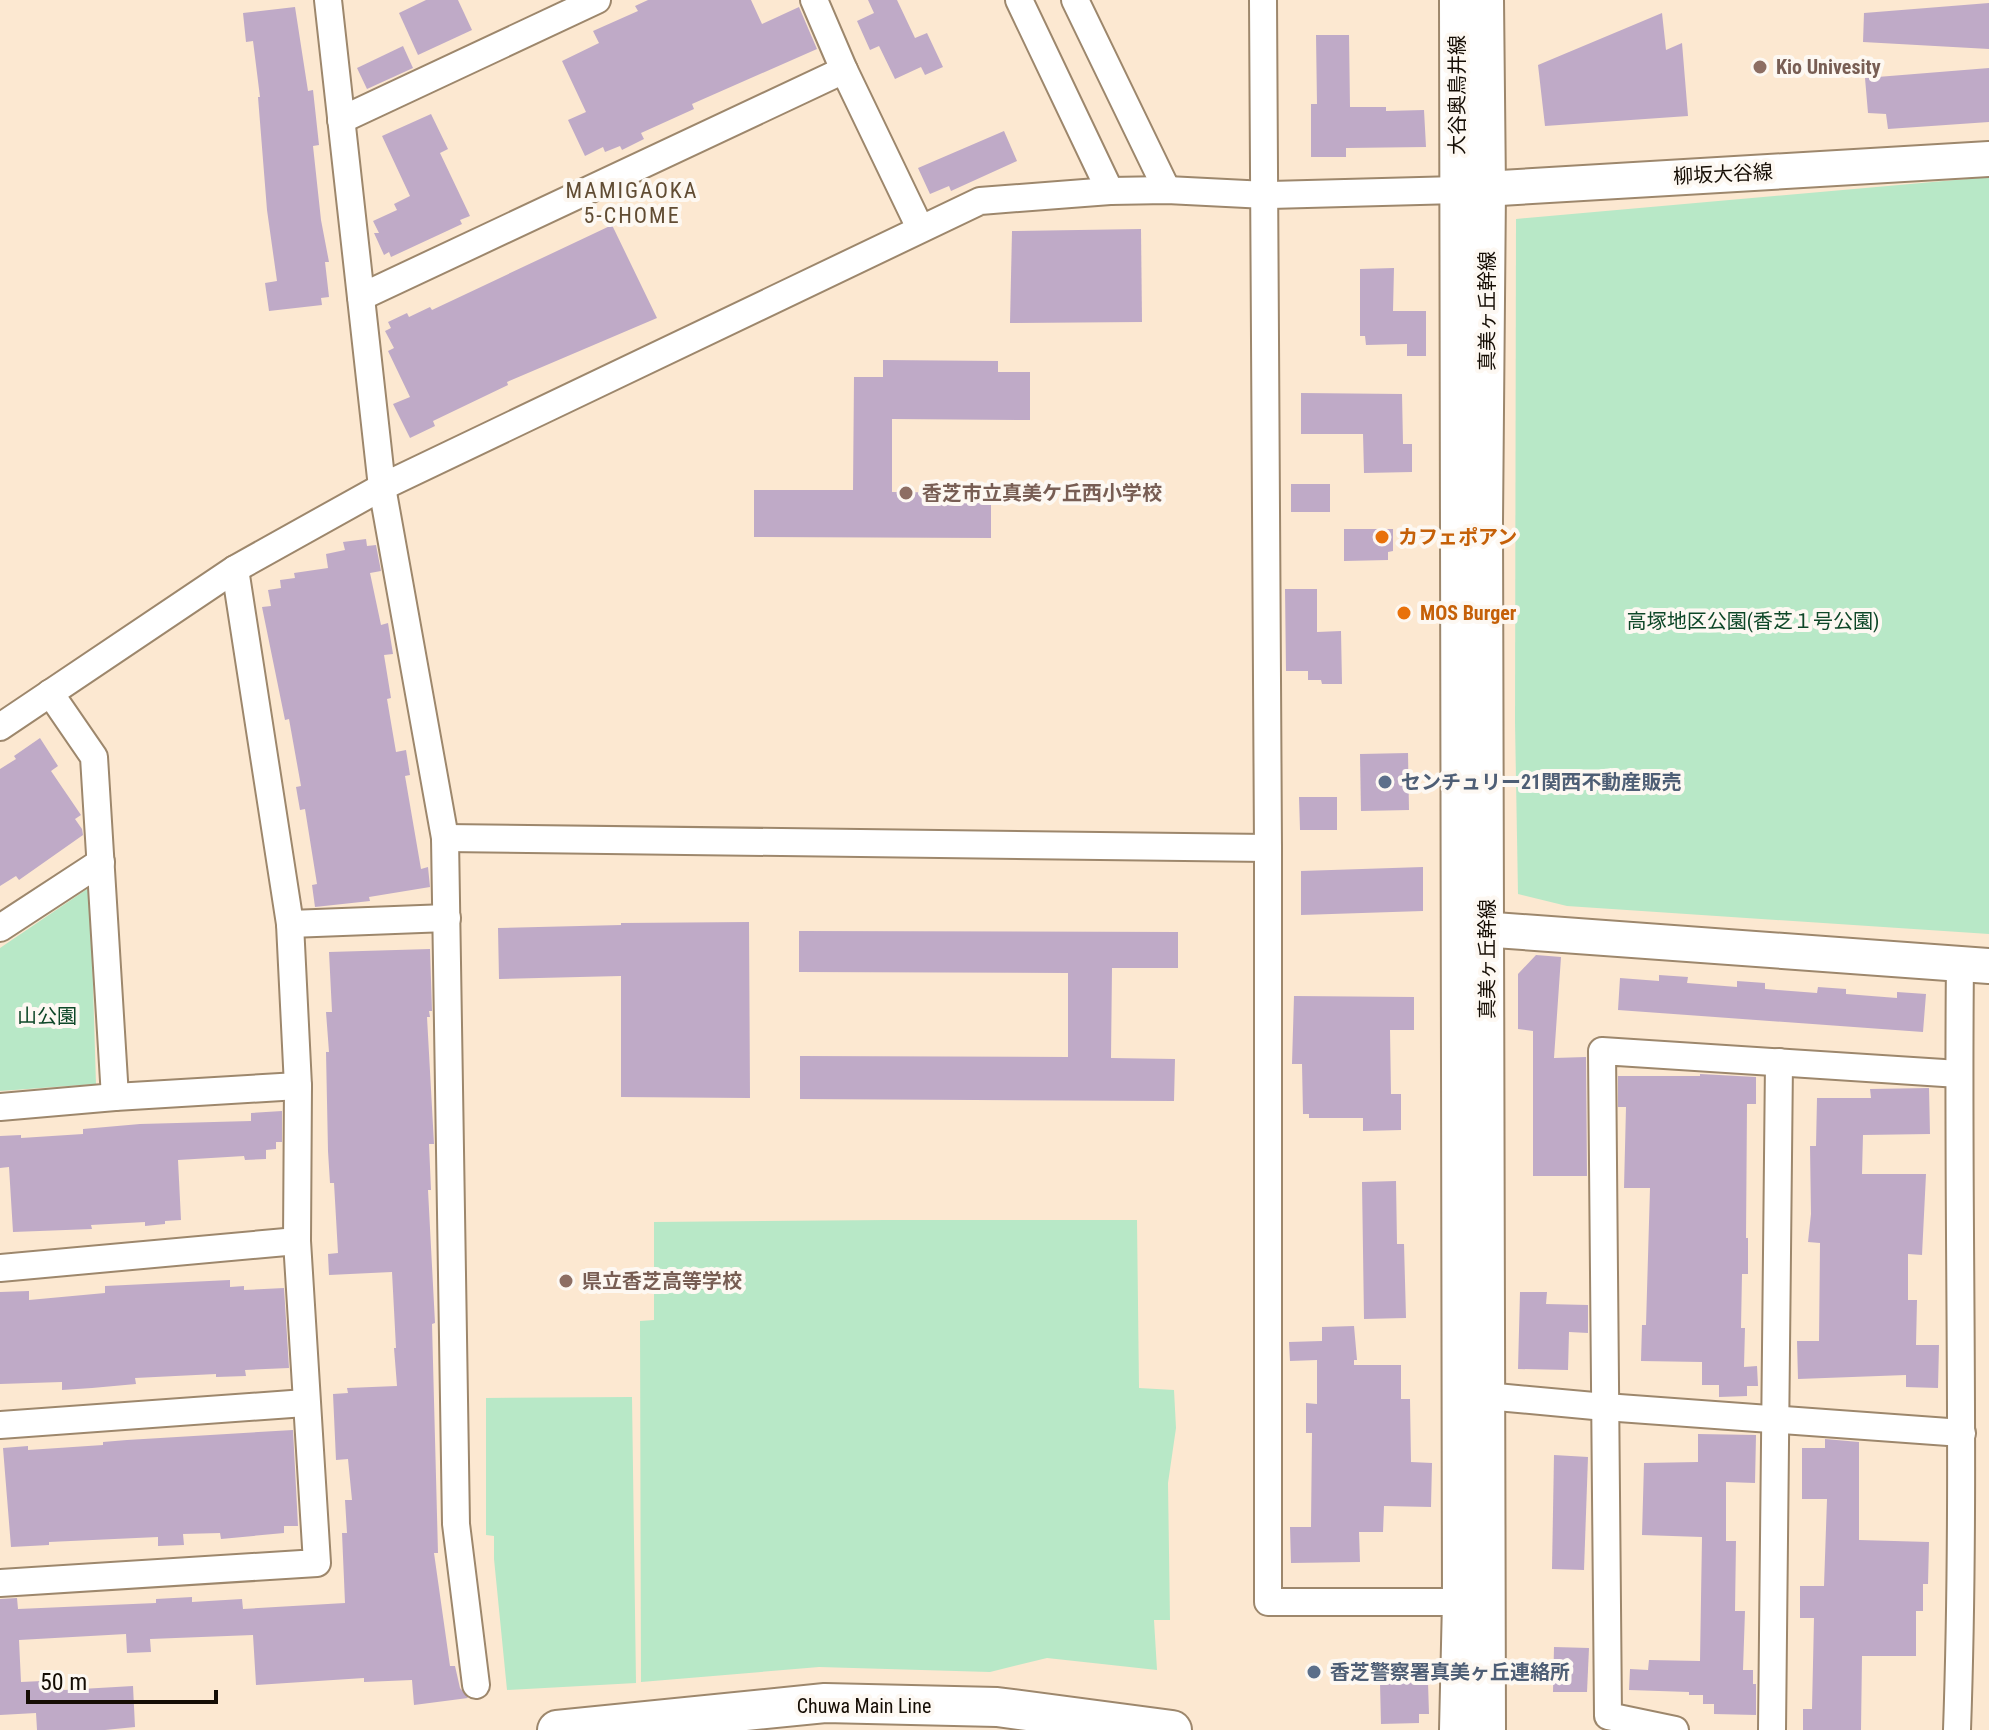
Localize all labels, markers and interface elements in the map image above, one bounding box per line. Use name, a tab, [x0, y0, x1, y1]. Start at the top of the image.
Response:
street label: 大谷奥鳥井線	[1445, 35, 1469, 155]
place label: Kio Univesity	[1776, 55, 1881, 79]
marker: Kio Univesity	[1751, 58, 1769, 76]
street label: 柳坂大谷線	[1672, 159, 1774, 189]
district label: MAMIGAOKA 5-CHOME	[565, 178, 699, 228]
street label: 真美ヶ丘幹線	[1475, 251, 1499, 371]
place label: 香芝市立真美ケ丘西小学校	[922, 481, 1162, 505]
marker: 香芝市立真美ケ丘西小学校	[897, 484, 915, 502]
place label: カフェポアン	[1398, 525, 1517, 549]
marker: カフェポアン	[1373, 528, 1391, 546]
place label: MOS Burger	[1420, 601, 1517, 625]
marker: MOS Burger	[1395, 604, 1413, 622]
park label: 高塚地区公園(香芝１号公園)	[1627, 609, 1879, 633]
place label: センチュリー21関西不動産販売	[1401, 770, 1681, 794]
marker: センチュリー21関西不動産販売	[1376, 773, 1394, 791]
street label: 真美ヶ丘幹線	[1475, 899, 1499, 1019]
park label: 山公園	[17, 1004, 77, 1028]
place label: 県立香芝高等学校	[582, 1269, 742, 1293]
marker: 県立香芝高等学校	[557, 1272, 575, 1290]
scale bar	[28, 1654, 216, 1704]
place label: 香芝警察署真美ヶ丘連絡所	[1330, 1660, 1570, 1684]
marker: 香芝警察署真美ヶ丘連絡所	[1305, 1663, 1323, 1681]
text: 50 m	[40, 1668, 87, 1696]
street label: Chuwa Main Line	[797, 1694, 931, 1718]

